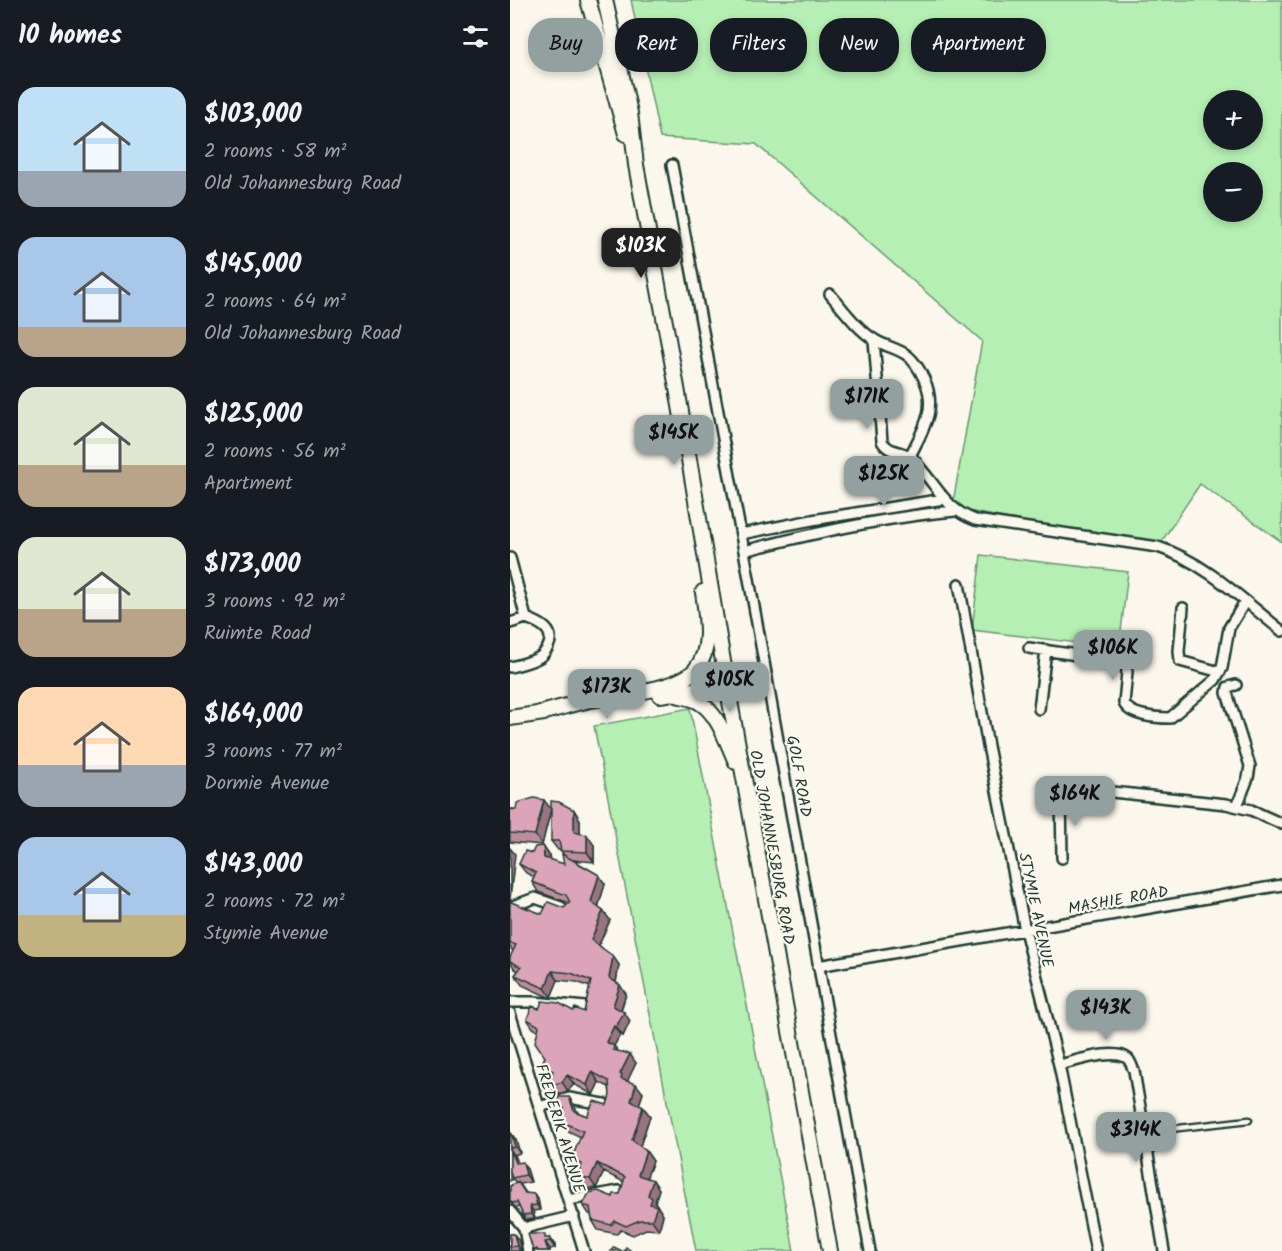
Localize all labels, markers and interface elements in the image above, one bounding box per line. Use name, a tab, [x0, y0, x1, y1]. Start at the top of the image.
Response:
text: 10 homes	[18, 15, 122, 57]
chip: Buy	[528, 18, 603, 72]
chip: Rent	[615, 18, 698, 72]
chip: Filters	[710, 18, 807, 72]
chip: New	[819, 18, 899, 72]
chip: Apartment	[911, 18, 1046, 72]
icon: filters	[459, 20, 492, 53]
map controls	[1203, 90, 1263, 222]
button: +	[1203, 90, 1263, 150]
text: $103,000	[204, 94, 302, 136]
icon: home	[66, 111, 138, 183]
text: 2 rooms · 58 m²	[204, 136, 346, 168]
button: −	[1203, 162, 1263, 222]
text: Old Johannesburg Road	[204, 168, 401, 200]
pin: $103K	[599, 228, 683, 279]
text: $103K	[615, 231, 667, 263]
text: $145,000	[204, 244, 301, 286]
icon: home	[66, 261, 138, 333]
text: 2 rooms · 64 m²	[204, 286, 346, 318]
text: Old Johannesburg Road	[204, 318, 401, 350]
pin: $171K	[825, 379, 909, 430]
text: $171K	[844, 382, 890, 414]
text: $125,000	[204, 394, 302, 436]
icon: home	[66, 411, 138, 483]
pin: $145K	[632, 415, 716, 466]
text: $145K	[649, 418, 699, 450]
text: 2 rooms · 56 m²	[204, 436, 346, 468]
pin: $125K	[842, 456, 926, 507]
text: $125K	[858, 459, 910, 491]
text: Apartment	[204, 468, 293, 500]
text: $173,000	[204, 544, 301, 586]
icon: home	[66, 561, 138, 633]
text: 3 rooms · 92 m²	[204, 586, 345, 618]
text: Ruimte Road	[204, 618, 311, 650]
pin: $106K	[1071, 630, 1155, 681]
text: $106K	[1087, 633, 1139, 665]
pin: $105K	[688, 662, 772, 713]
text: $105K	[705, 665, 755, 697]
pin: $173K	[565, 669, 649, 720]
text: $173K	[582, 672, 632, 704]
text: $164,000	[204, 694, 302, 736]
icon: home	[66, 711, 138, 783]
street label: GOLF ROAD	[779, 734, 818, 819]
text: 3 rooms · 77 m²	[204, 736, 342, 768]
street label: OLD JOHANNESBURG ROAD	[742, 748, 801, 946]
text: Dormie Avenue	[204, 768, 329, 800]
pin: $164K	[1033, 776, 1117, 827]
text: $164K	[1049, 779, 1101, 811]
text: $143,000	[204, 844, 302, 886]
street label: STYMIE AVENUE	[1011, 850, 1060, 971]
icon: home	[66, 861, 138, 933]
street label: MASHIE ROAD	[1066, 879, 1170, 922]
text: 2 rooms · 72 m²	[204, 886, 345, 918]
text: Stymie Avenue	[204, 918, 328, 950]
pin: $143K	[1064, 990, 1148, 1041]
text: $143K	[1080, 993, 1132, 1025]
street label: FREDERIK AVENUE	[528, 1061, 591, 1197]
pin: $314K	[1094, 1112, 1178, 1163]
text: $314K	[1110, 1115, 1162, 1147]

